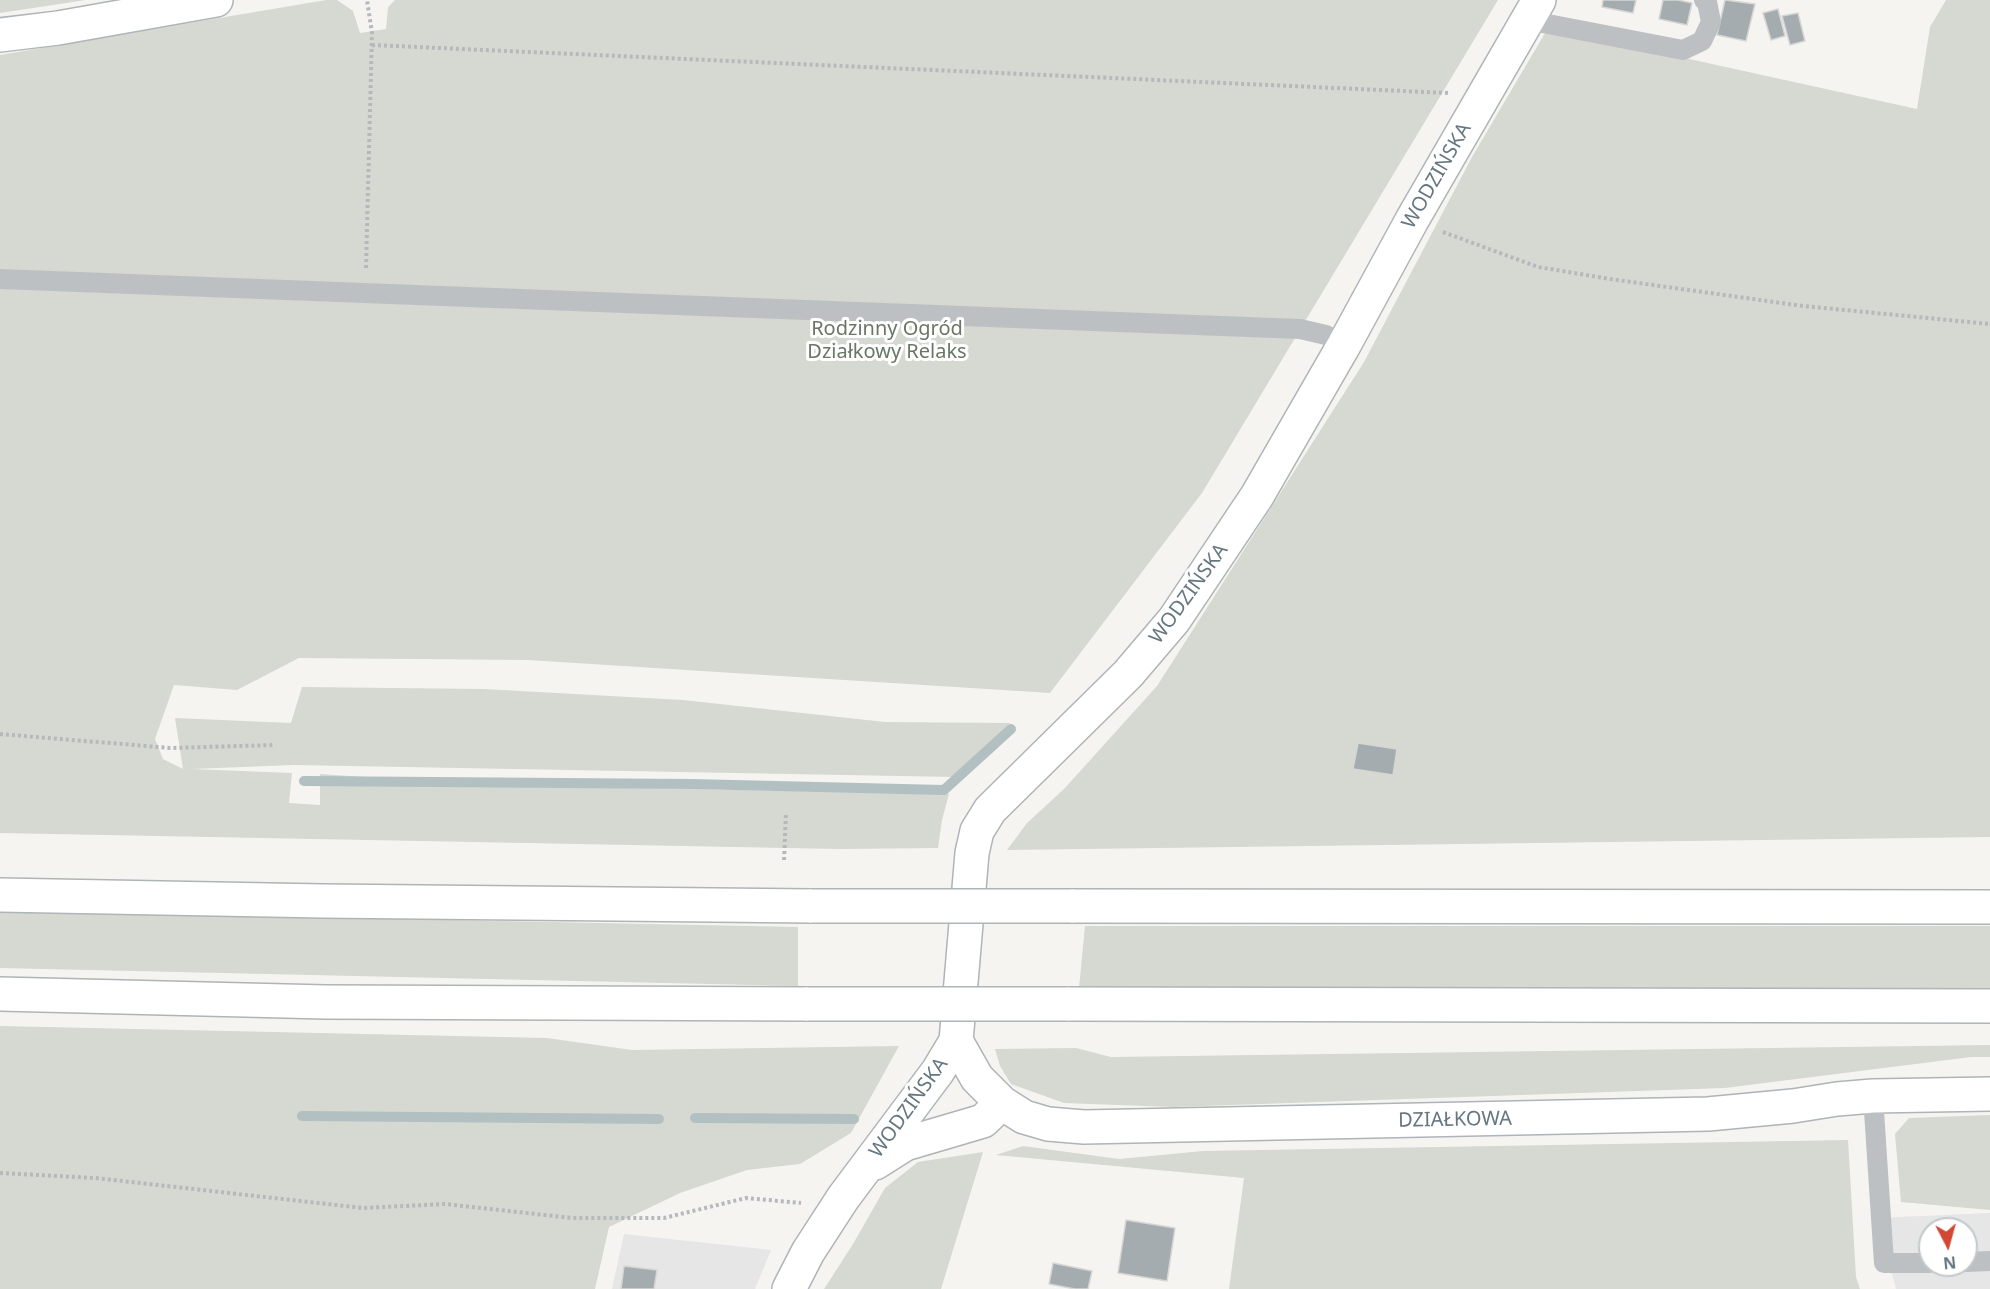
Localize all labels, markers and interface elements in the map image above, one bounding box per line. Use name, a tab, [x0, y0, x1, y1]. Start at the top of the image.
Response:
street label: WODZIŃSKA	[1397, 119, 1477, 233]
park label: Rodzinny Ogród Działkowy Relaks	[807, 317, 967, 364]
street label: WODZIŃSKA	[1145, 539, 1233, 649]
street label: WODZIŃSKA	[865, 1053, 953, 1163]
street label: DZIAŁKOWA	[1398, 1107, 1512, 1133]
north arrow	[1918, 1217, 1978, 1277]
text: N	[1942, 1251, 1957, 1275]

